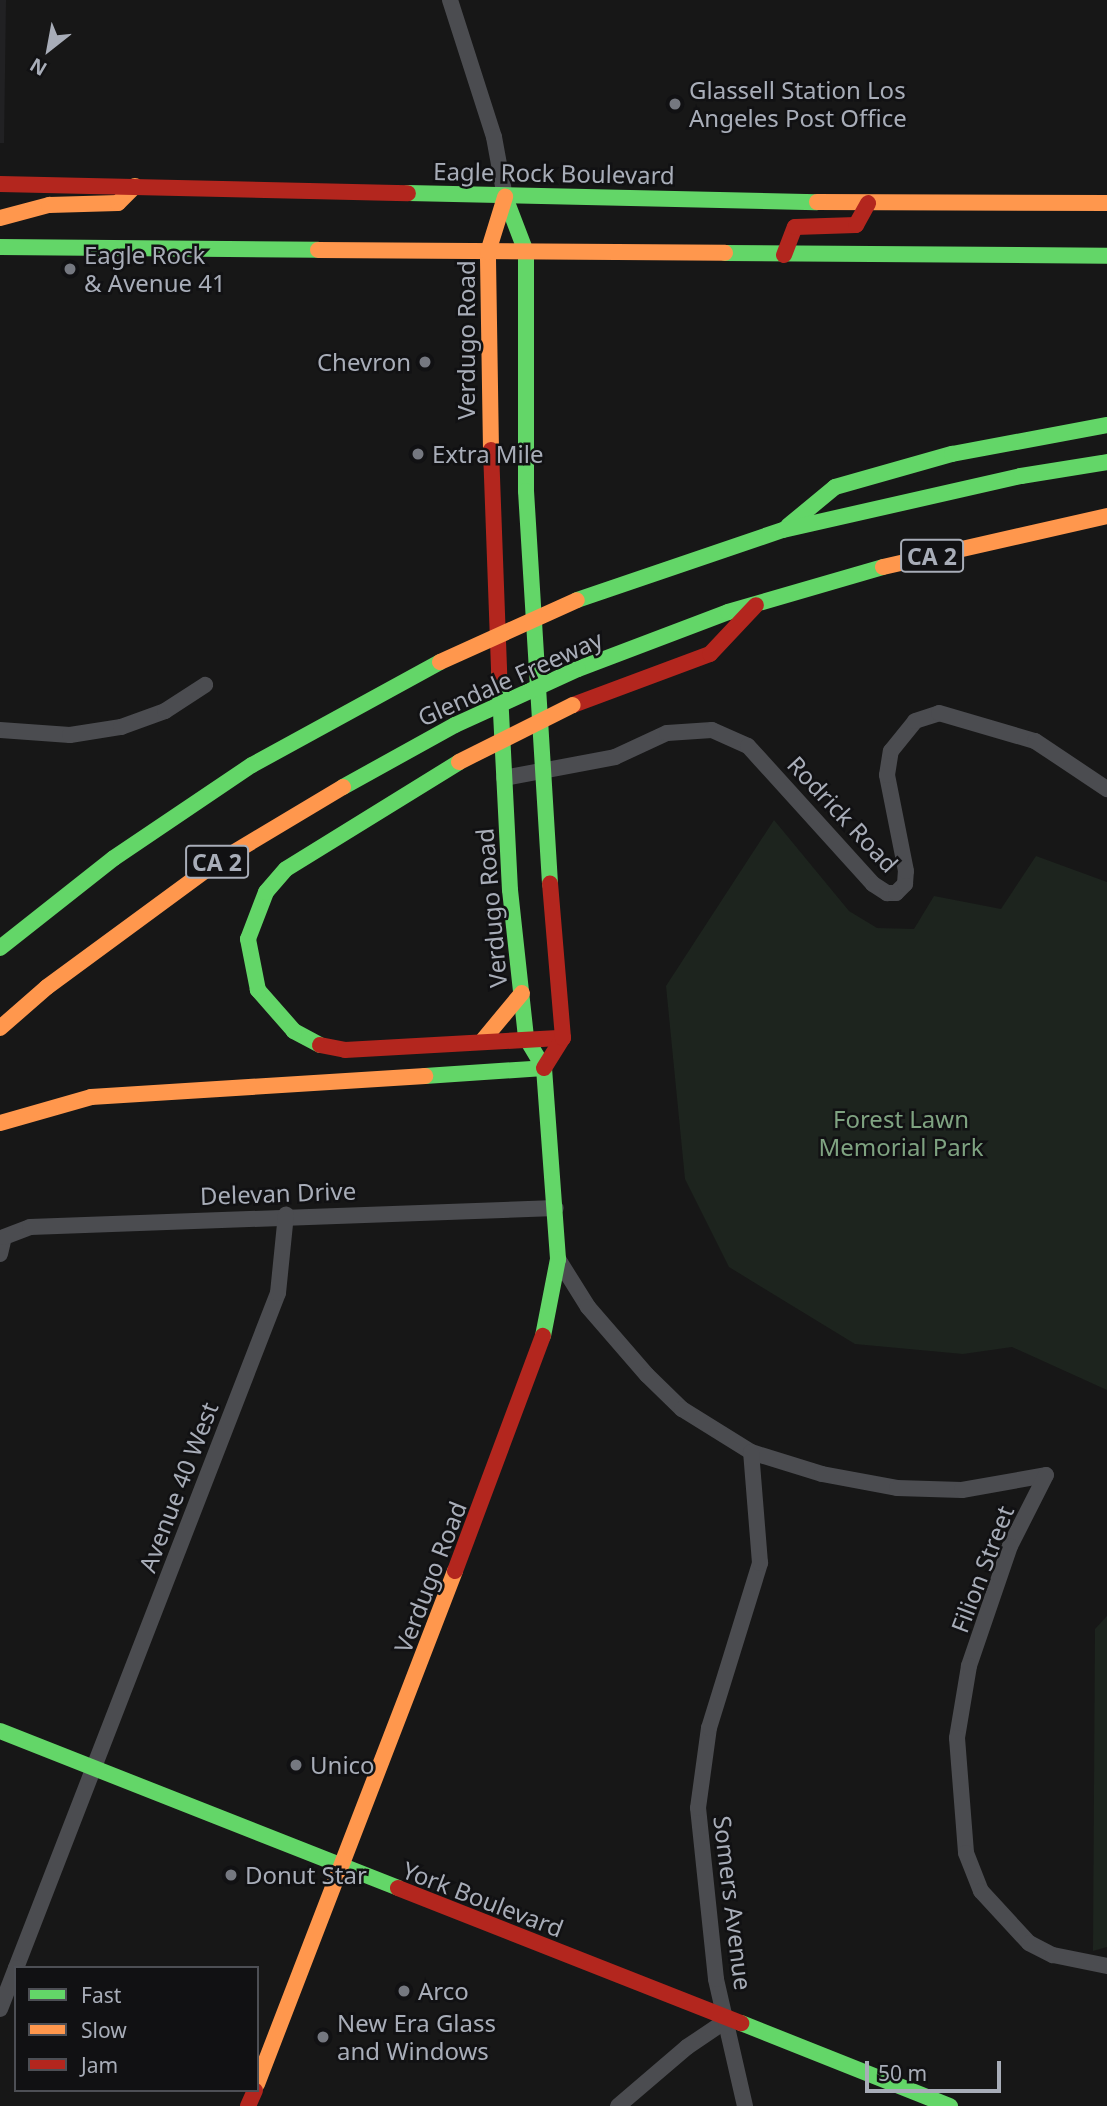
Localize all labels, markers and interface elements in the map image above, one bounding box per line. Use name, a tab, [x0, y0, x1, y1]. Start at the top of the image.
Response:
north arrow	[14, 14, 84, 84]
text: N	[25, 52, 52, 82]
place label: Glassell Station Los Angeles Post Office	[689, 76, 907, 132]
marker: Glassell Station Los Angeles Post Office	[667, 96, 683, 112]
street label: Eagle Rock Boulevard	[433, 156, 675, 190]
place label: Eagle Rock & Avenue 41	[84, 241, 226, 297]
street label: Verdugo Road	[452, 260, 480, 420]
marker: Eagle Rock & Avenue 41	[62, 261, 78, 277]
place label: Chevron	[317, 348, 411, 376]
marker: Chevron	[417, 354, 433, 370]
place label: Extra Mile	[432, 440, 544, 468]
marker: Extra Mile	[410, 446, 426, 462]
road number: CA 2	[899, 536, 965, 576]
street label: Glendale Freeway	[413, 624, 607, 732]
street label: Rodrick Road	[782, 750, 904, 878]
street label: Verdugo Road	[470, 827, 512, 989]
road number: CA 2	[184, 842, 250, 882]
park label: Forest Lawn Memorial Park	[819, 1105, 983, 1161]
street label: Delevan Drive	[199, 1176, 357, 1210]
street label: Avenue 40 West	[132, 1398, 224, 1576]
street label: Verdugo Road	[388, 1497, 472, 1657]
street label: Filion Street	[945, 1501, 1019, 1637]
place label: Unico	[310, 1751, 375, 1779]
marker: Unico	[288, 1757, 304, 1773]
street label: Somers Avenue	[708, 1814, 758, 1992]
street label: York Boulevard	[399, 1855, 567, 1943]
place label: Donut Star	[245, 1861, 367, 1889]
marker: Donut Star	[223, 1867, 239, 1883]
legend	[14, 1966, 259, 2092]
place label: Arco	[418, 1977, 469, 2005]
text: Fast	[81, 1981, 121, 2009]
marker: Arco	[396, 1983, 412, 1999]
place label: New Era Glass and Windows	[337, 2009, 496, 2065]
text: Slow	[81, 2016, 127, 2044]
marker: New Era Glass and Windows	[315, 2029, 331, 2045]
scale bar	[869, 2046, 1006, 2090]
text: Jam	[81, 2051, 118, 2079]
text: 50 m	[878, 2059, 927, 2087]

